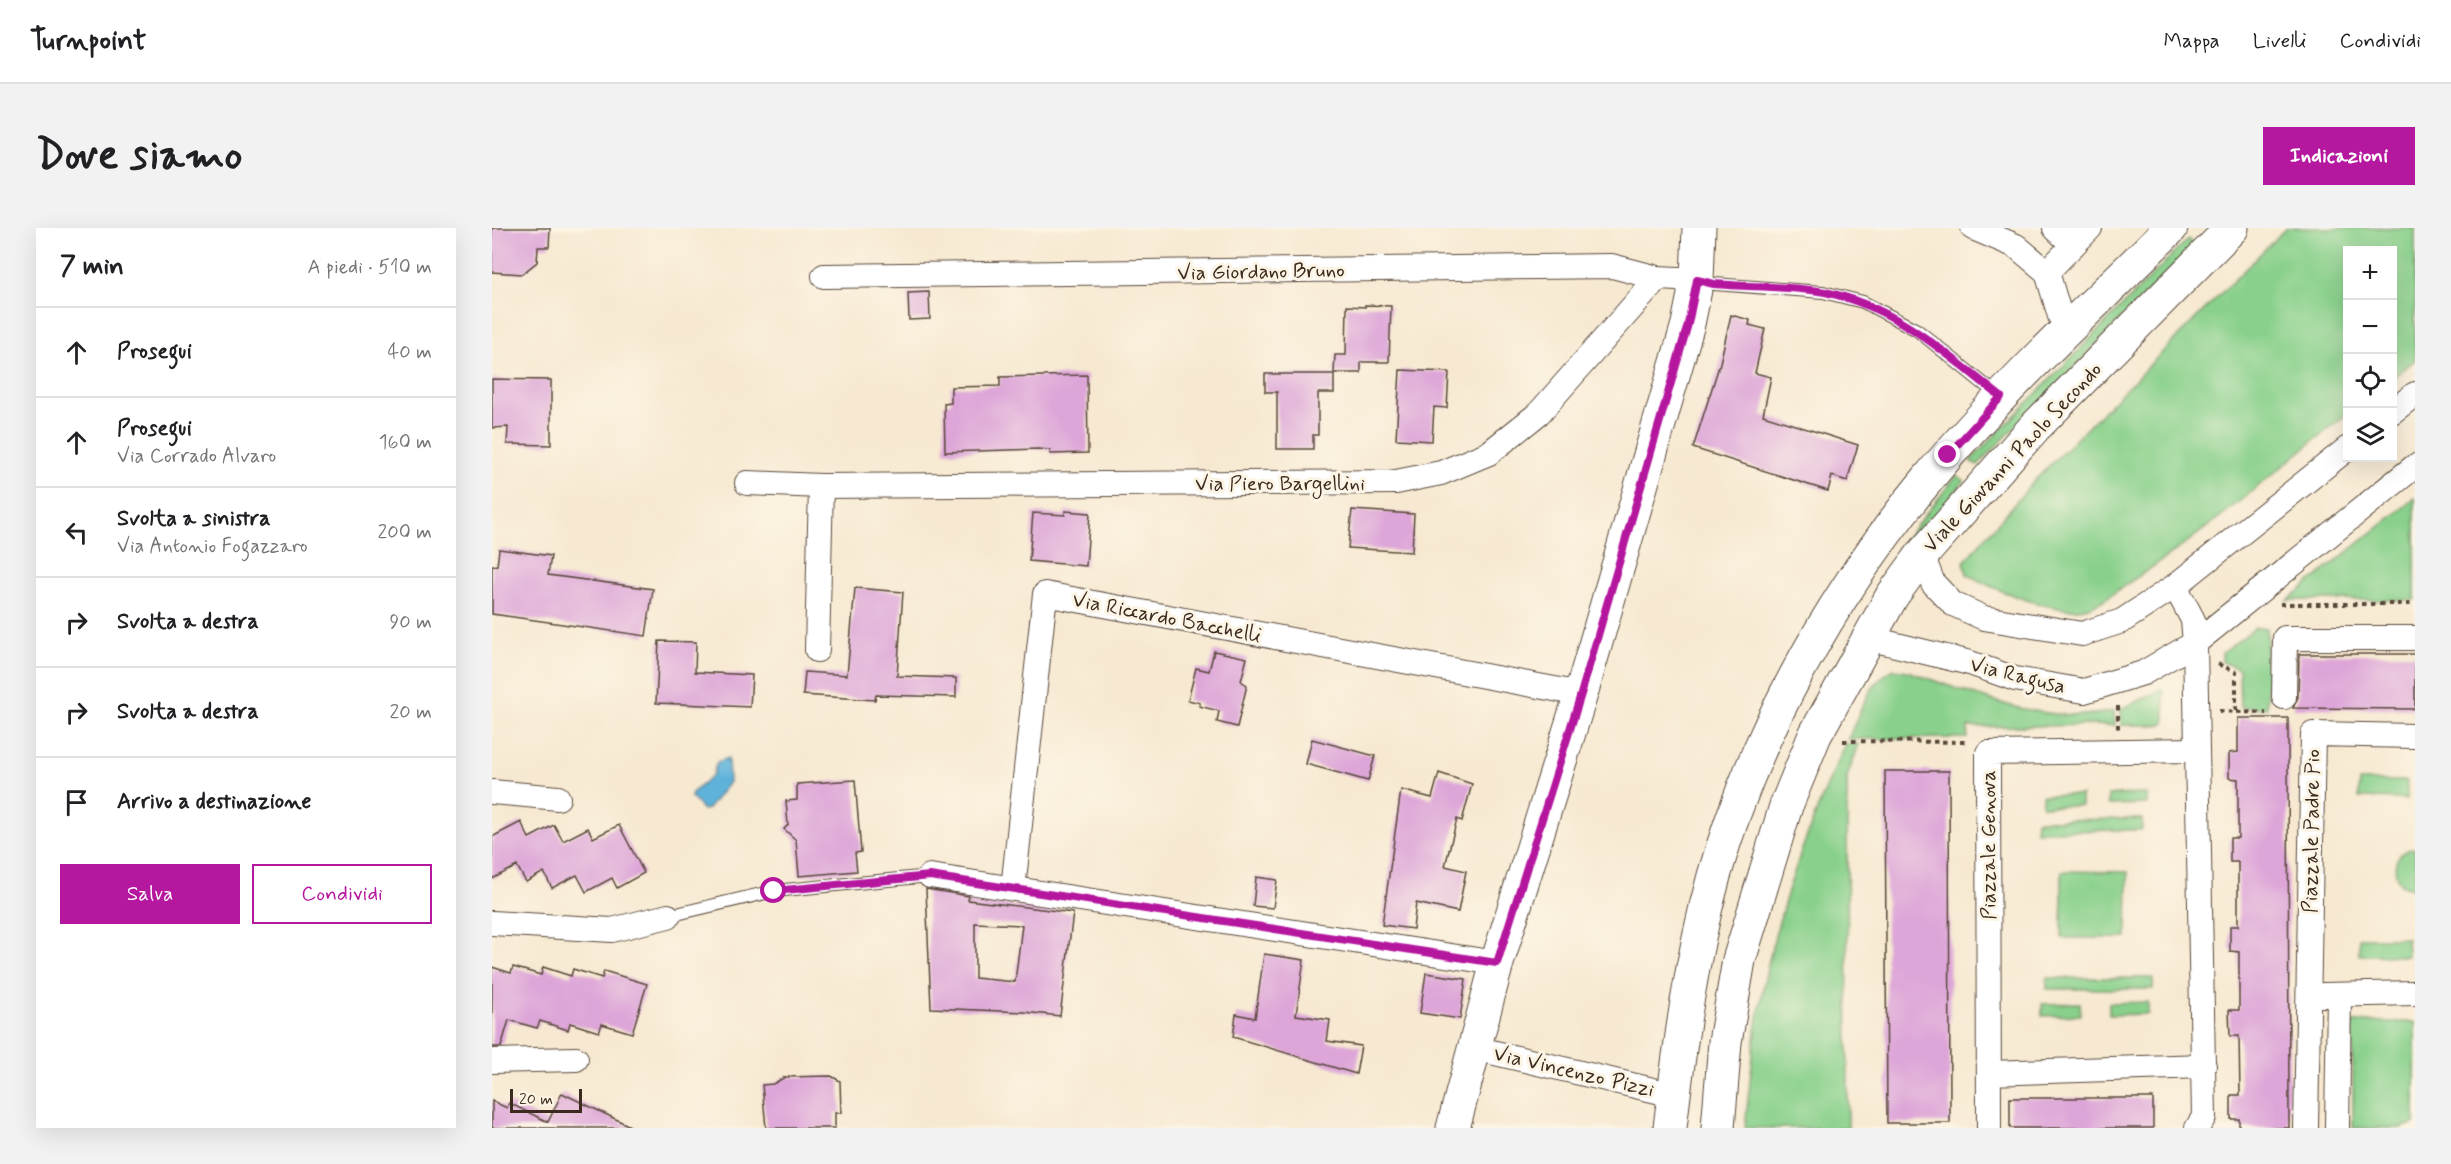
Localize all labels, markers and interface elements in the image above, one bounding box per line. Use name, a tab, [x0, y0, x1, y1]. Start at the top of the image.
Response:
text: Turnpoint	[30, 23, 146, 60]
text: Mappa	[2164, 27, 2220, 55]
text: Livelli	[2253, 27, 2307, 55]
text: Condividi	[2340, 27, 2421, 55]
button: Indicazioni	[2263, 127, 2415, 185]
text: Dove siamo	[36, 129, 242, 184]
map controls	[2343, 246, 2397, 462]
button: +	[2343, 246, 2397, 300]
text: 7 min	[60, 250, 124, 284]
text: A piedi · 510 m	[307, 254, 432, 281]
street label: Via Giordano Bruno	[1177, 257, 1345, 287]
button: −	[2343, 300, 2397, 354]
icon: ahead	[60, 336, 93, 369]
text: Prosegui	[117, 338, 192, 366]
text: 40 m	[388, 339, 432, 366]
button: locate	[2343, 354, 2397, 408]
street label: Viale Giovanni Paolo Secondo	[1917, 356, 2109, 559]
button: layers	[2343, 408, 2397, 462]
text: Prosegui	[117, 415, 192, 443]
icon: ahead	[60, 426, 93, 459]
text: 160 m	[379, 429, 432, 456]
route end	[1934, 441, 1960, 467]
text: Via Corrado Alvaro	[117, 443, 276, 470]
street label: Via Piero Bargellini	[1195, 470, 1365, 499]
text: Svolta a sinistra	[117, 505, 271, 533]
icon: left	[60, 516, 93, 549]
text: 200 m	[377, 519, 432, 546]
text: Via Antonio Fogazzaro	[117, 533, 308, 560]
street label: Via Riccardo Bacchelli	[1070, 586, 1264, 650]
icon: right	[60, 606, 93, 639]
text: Svolta a destra	[117, 608, 259, 636]
text: 90 m	[389, 609, 432, 636]
street label: Via Ragusa	[1967, 651, 2068, 703]
icon: right	[60, 696, 93, 729]
text: Svolta a destra	[117, 698, 259, 726]
text: 20 m	[389, 699, 432, 726]
street label: Piazzale Padre Pio	[2297, 749, 2327, 913]
street label: Piazzale Genova	[1975, 770, 2003, 920]
icon: arrive	[60, 786, 93, 819]
text: Arrivo a destinazione	[117, 788, 311, 816]
button: Salva	[60, 864, 240, 924]
button: Condividi	[252, 864, 432, 924]
route start	[760, 877, 786, 903]
street label: Via Vincenzo Pizzi	[1491, 1040, 1657, 1104]
scale bar	[510, 1086, 582, 1114]
text: 20 m	[519, 1089, 553, 1110]

